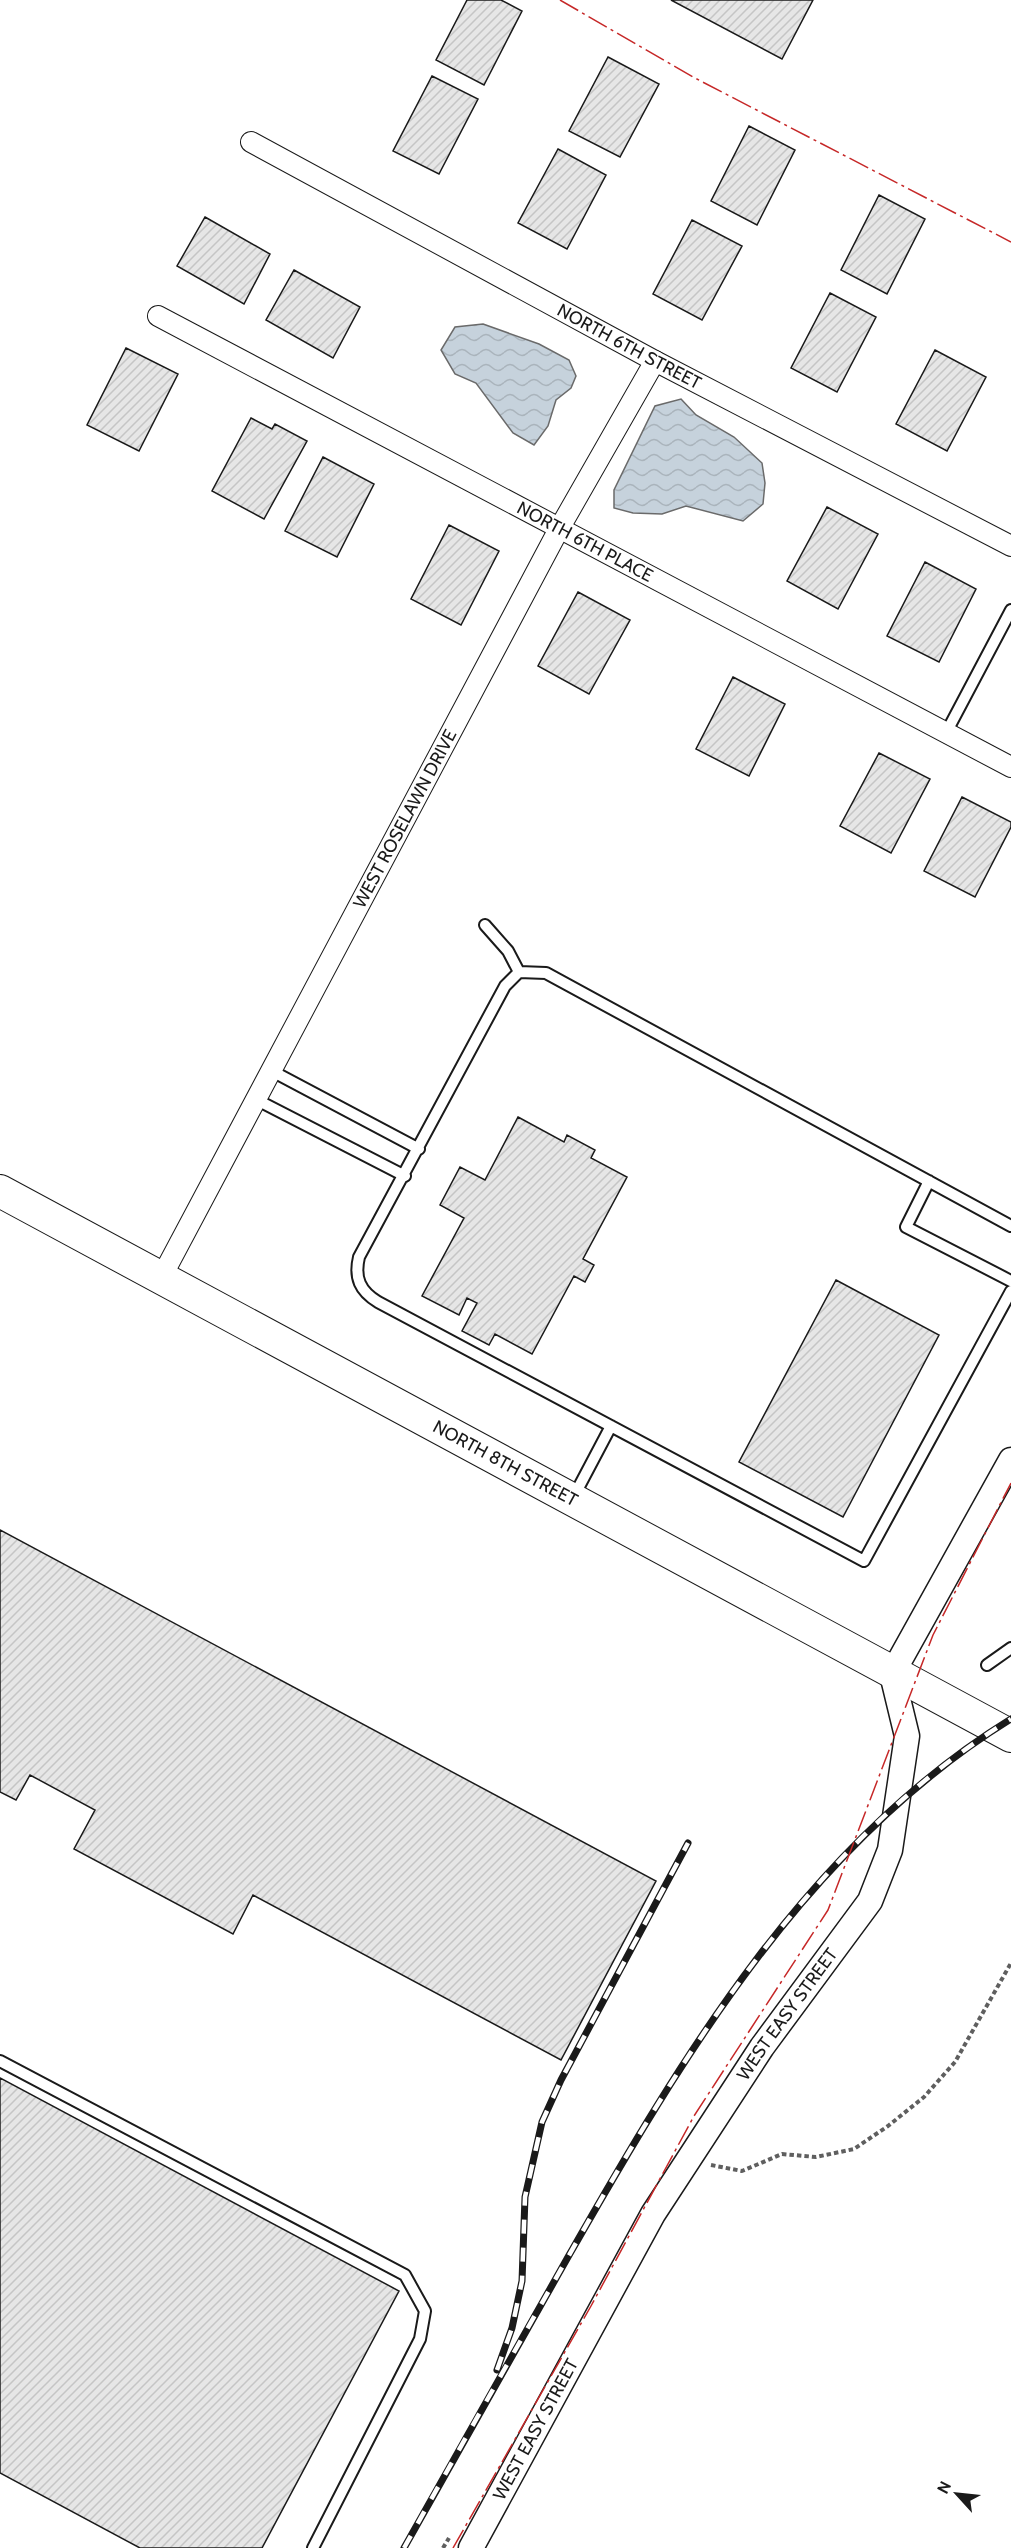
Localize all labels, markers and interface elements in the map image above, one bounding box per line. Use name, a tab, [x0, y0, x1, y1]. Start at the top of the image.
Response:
street label: NORTH 6TH STREET	[553, 299, 705, 394]
street label: NORTH 6TH PLACE	[513, 497, 657, 587]
street label: WEST ROSELAWN DRIVE	[349, 726, 461, 912]
street label: NORTH 8TH STREET	[429, 1415, 582, 1512]
street label: WEST EASY STREET	[732, 1944, 842, 2085]
street label: WEST EASY STREET	[488, 2355, 583, 2504]
north arrow	[927, 2464, 987, 2524]
text: N	[933, 2478, 955, 2497]

